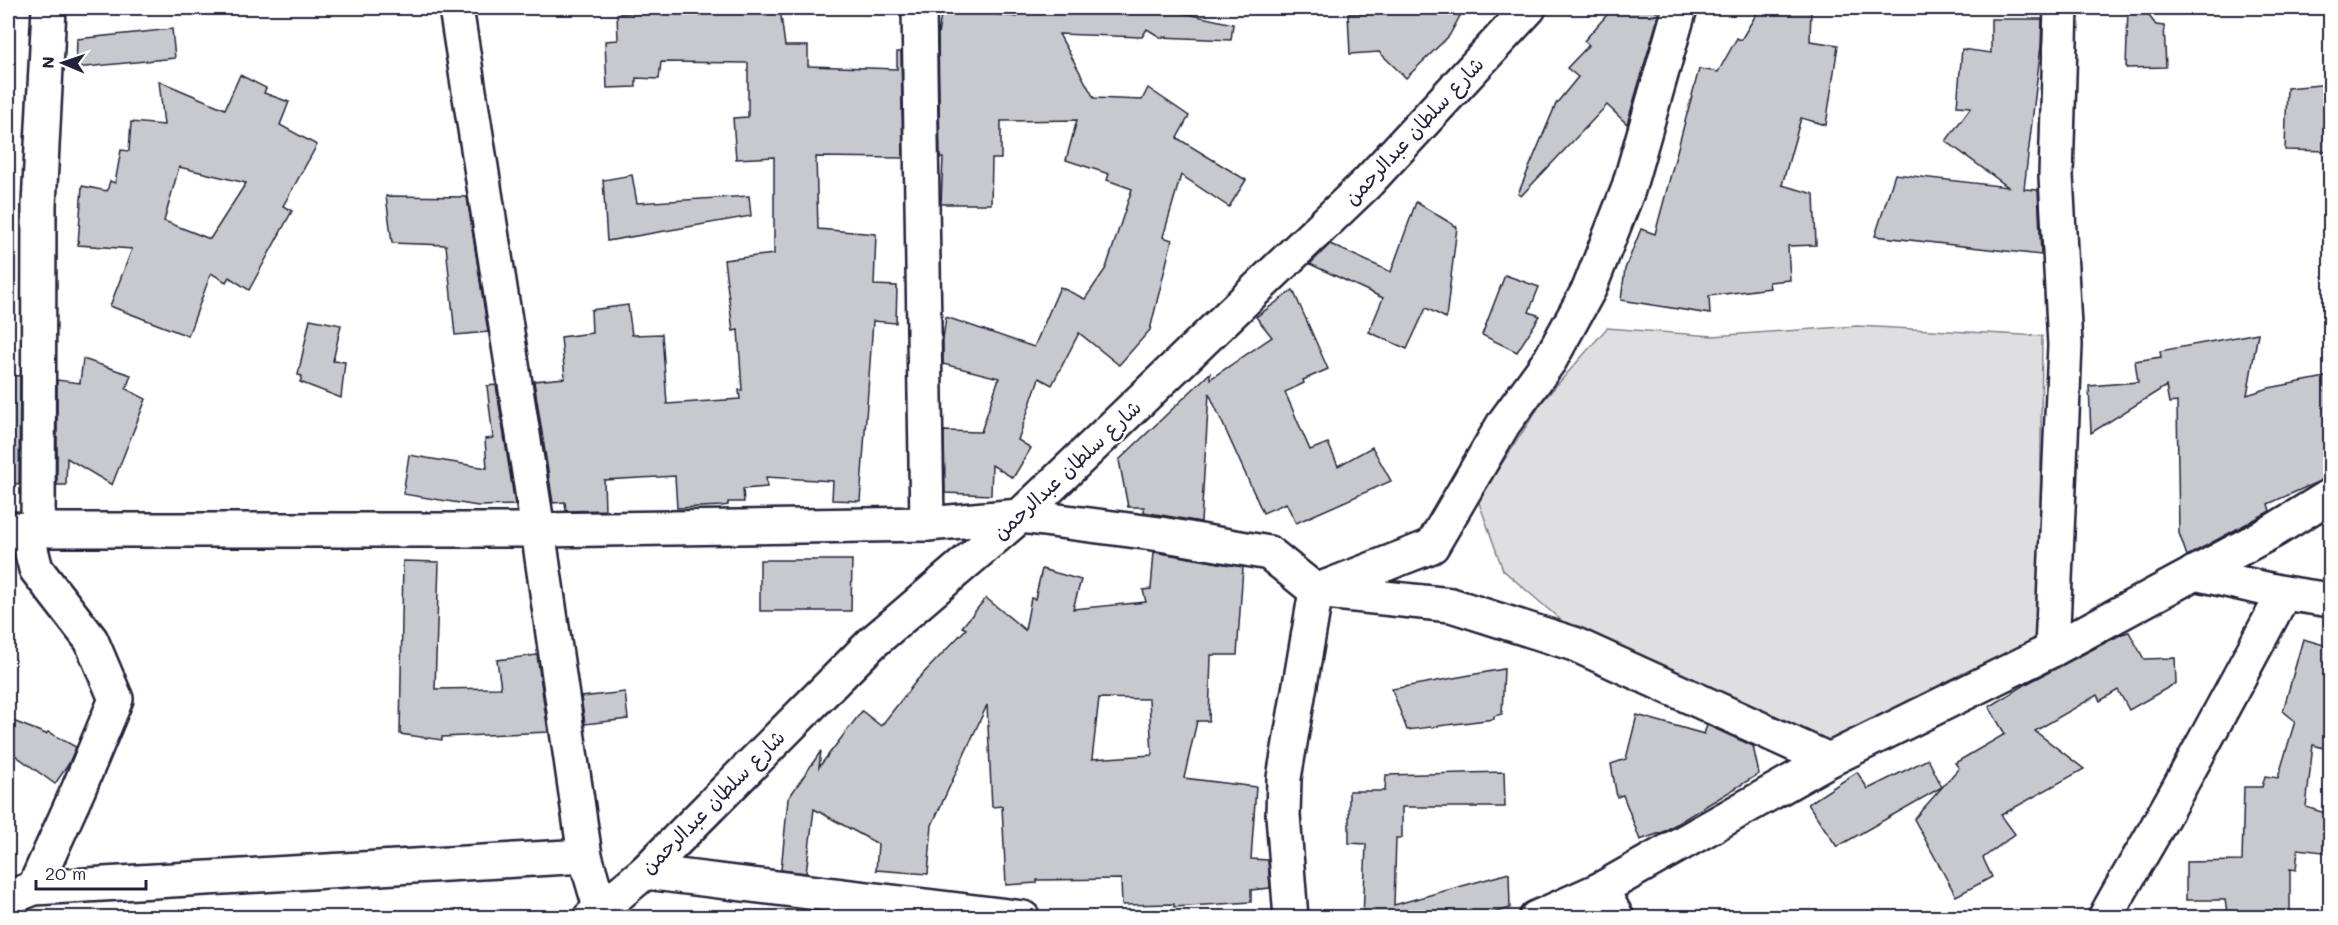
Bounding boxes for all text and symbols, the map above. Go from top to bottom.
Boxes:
north arrow [33,33,93,93]
street label: شارع سلطان عبدالرحمن [1338,51,1490,211]
text: N [37,56,58,69]
street label: شارع سلطان عبدالرحمن [987,394,1147,546]
street label: شارع سلطان عبدالرحمن [635,724,791,880]
scale bar [36,853,146,891]
text: 20 m [45,861,86,885]

